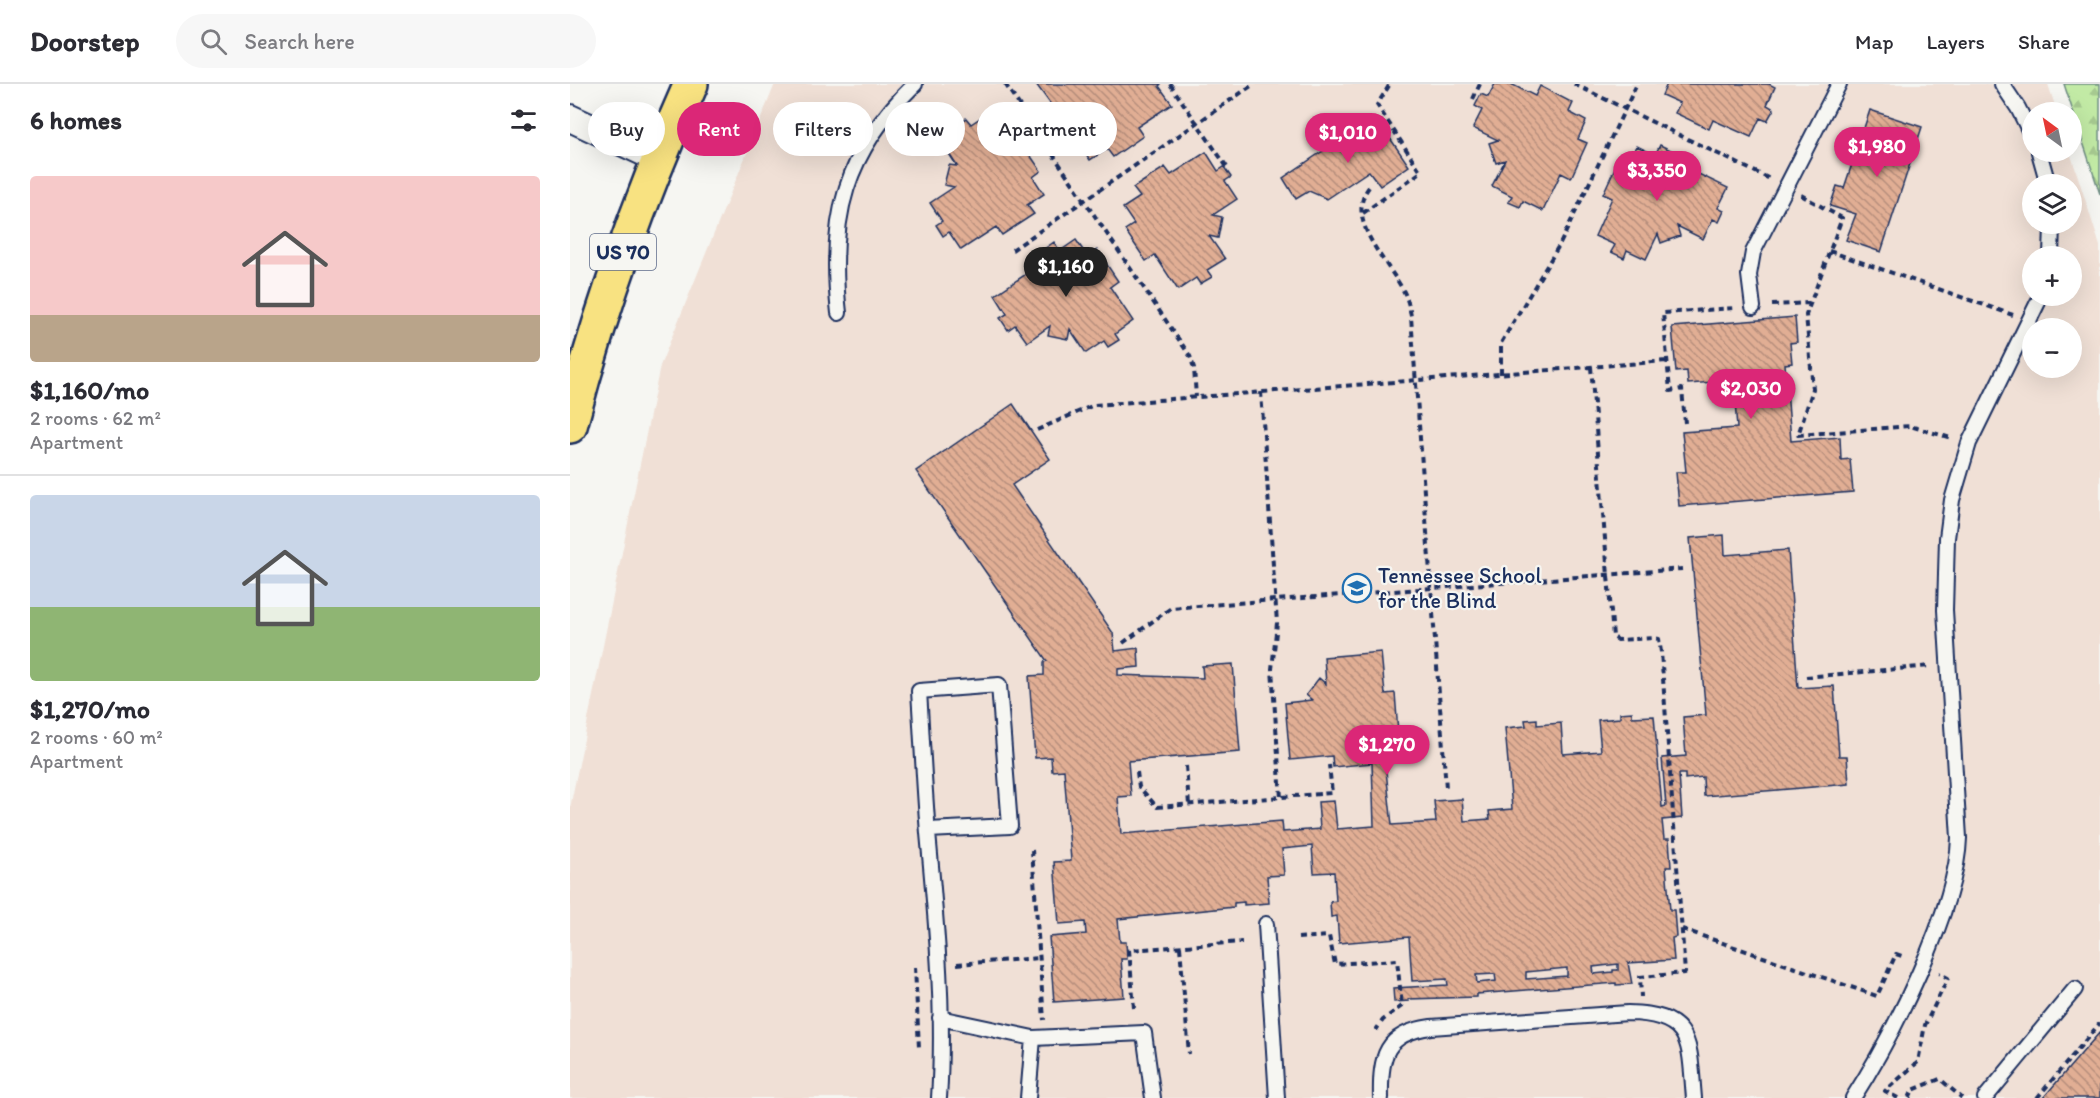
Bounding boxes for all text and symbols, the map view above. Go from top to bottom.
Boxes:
search box [176,14,596,68]
text: Doorstep [30,24,140,58]
icon: search [197,25,230,58]
text: Search here [245,28,355,55]
text: Map [1855,29,1894,54]
text: Layers [1927,29,1985,54]
text: Share [2018,29,2070,54]
chip: Buy [588,102,665,156]
chip: Rent [677,102,761,156]
chip: Filters [773,102,873,156]
chip: New [885,102,965,156]
chip: Apartment [977,102,1117,156]
north arrow [2022,102,2082,162]
map controls [2022,102,2082,378]
text: 6 homes [30,104,122,136]
icon: filters [507,104,540,137]
pin: $1,010 [1299,113,1397,164]
text: $1,010 [1319,120,1377,144]
pin: $1,980 [1828,127,1926,178]
text: $1,980 [1848,134,1906,158]
pin: $3,350 [1608,151,1706,202]
text: $3,350 [1627,158,1687,182]
button: layers [2022,174,2082,234]
icon: home [231,215,339,323]
road number: US 70 [590,234,656,270]
button: + [2022,246,2082,306]
pin: $1,160 [1017,247,1115,298]
text: $1,160 [1038,254,1094,278]
button: − [2022,318,2082,378]
pin: $2,030 [1702,369,1800,420]
text: $1,160/mo [30,374,149,406]
text: $2,030 [1721,376,1781,400]
text: 2 rooms · 62 m² [30,406,161,430]
text: Apartment [30,430,123,454]
icon: home [231,534,339,642]
place label: Tennessee School for the Blind [1378,562,1542,614]
school or university icon: Tennessee School for the Blind [1341,572,1373,604]
text: $1,270/mo [30,693,150,725]
text: 2 rooms · 60 m² [30,725,163,749]
pin: $1,270 [1338,725,1436,776]
text: $1,270 [1359,732,1415,756]
text: Apartment [30,749,123,773]

